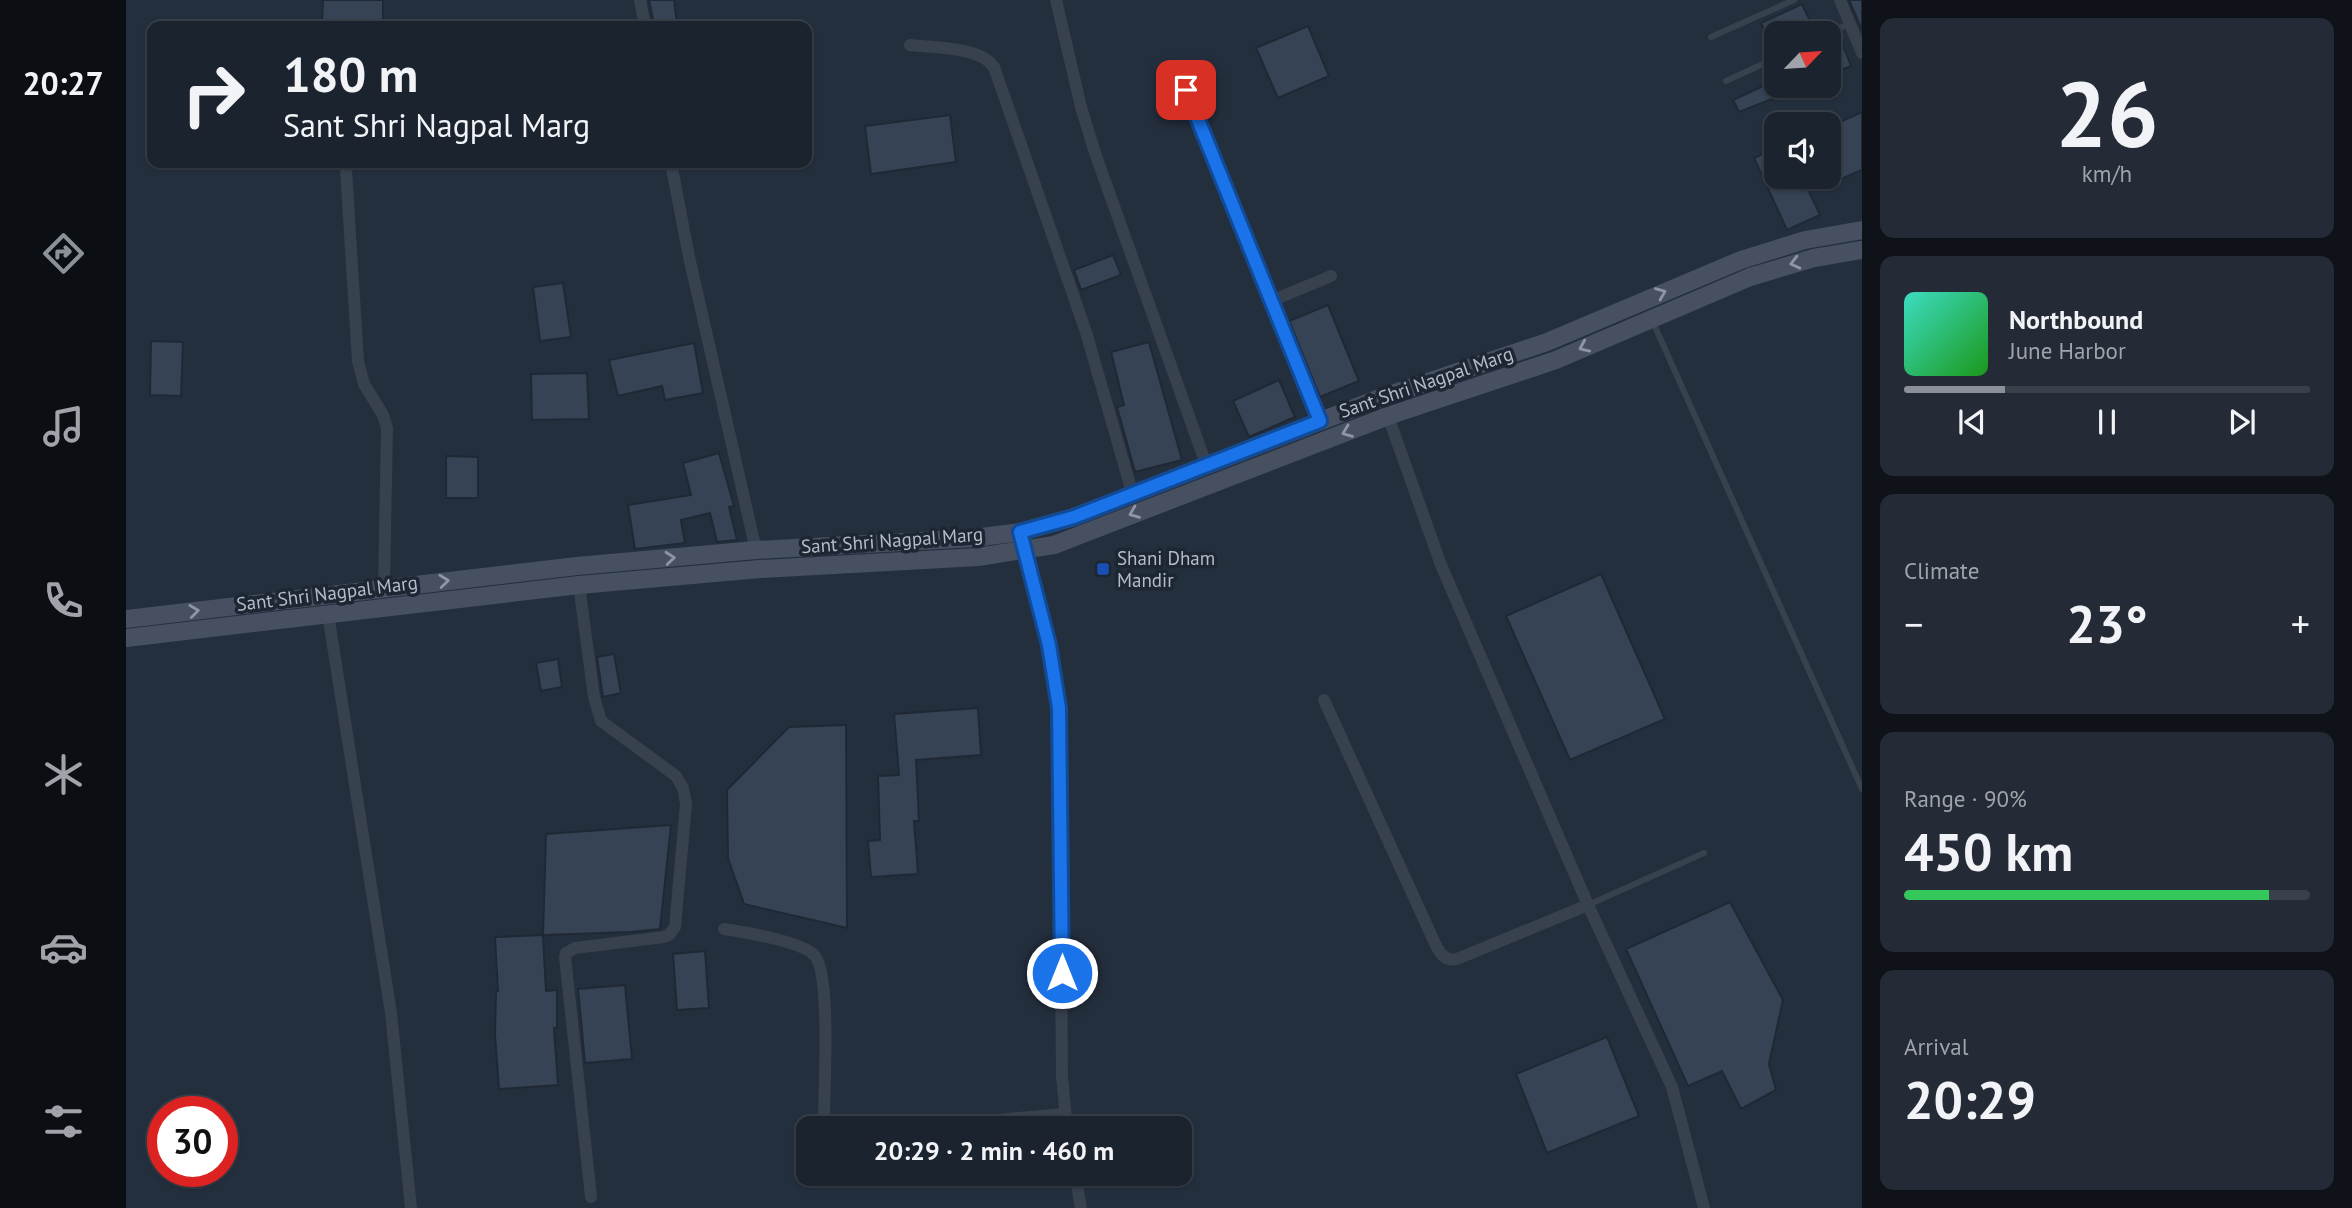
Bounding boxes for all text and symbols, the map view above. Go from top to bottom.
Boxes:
north arrow [1764,21,1841,98]
map controls [1764,21,1841,189]
text: 180 m [283,42,418,106]
icon: right [168,49,259,140]
text: 26 [2055,54,2159,172]
pin [1156,60,1216,120]
text: 20:27 [22,62,104,104]
icon: arrive [1167,71,1205,109]
text: Sant Shri Nagpal Marg [283,104,590,146]
button: sound [1764,112,1841,189]
text: km/h [2082,159,2132,188]
icon: directions [39,229,88,278]
one-way arrow [1789,255,1801,269]
one-way arrow [1655,287,1667,301]
text: Northbound [2009,303,2143,336]
text: June Harbor [2009,336,2126,365]
one-way arrow [1579,339,1591,353]
street label: Sant Shri Nagpal Marg [1336,341,1516,423]
icon: music [39,402,88,451]
icon: previous [1953,403,1991,441]
icon: pause [2088,403,2126,441]
icon: next [2223,403,2261,441]
one-way arrow [1341,423,1353,437]
one-way arrow [1129,505,1142,519]
street label: Sant Shri Nagpal Marg [800,522,984,558]
place label: Shani Dham Mandir [1117,546,1215,592]
one-way arrow [665,551,676,566]
text: Climate [1904,556,1979,585]
marker: Shani Dham Mandir [1095,561,1111,577]
street label: Sant Shri Nagpal Marg [235,570,419,616]
one-way arrow [438,573,450,588]
icon: phone [39,576,88,625]
text: 23° [2066,590,2148,657]
text: − [1904,599,1923,648]
text: + [2291,599,2310,648]
one-way arrow [188,603,200,618]
icon: climate [39,750,88,799]
text: Range · 90% [1904,784,2027,813]
text: 450 km [1904,818,2073,885]
icon: car [39,923,88,972]
position arrow [1025,936,1099,1010]
text: Arrival [1904,1032,1968,1061]
text: 20:29 [1904,1066,2036,1133]
speed limit sign: 30 [147,1096,238,1187]
icon: filters [39,1097,88,1146]
text: 20:29 · 2 min · 460 m [874,1134,1114,1167]

